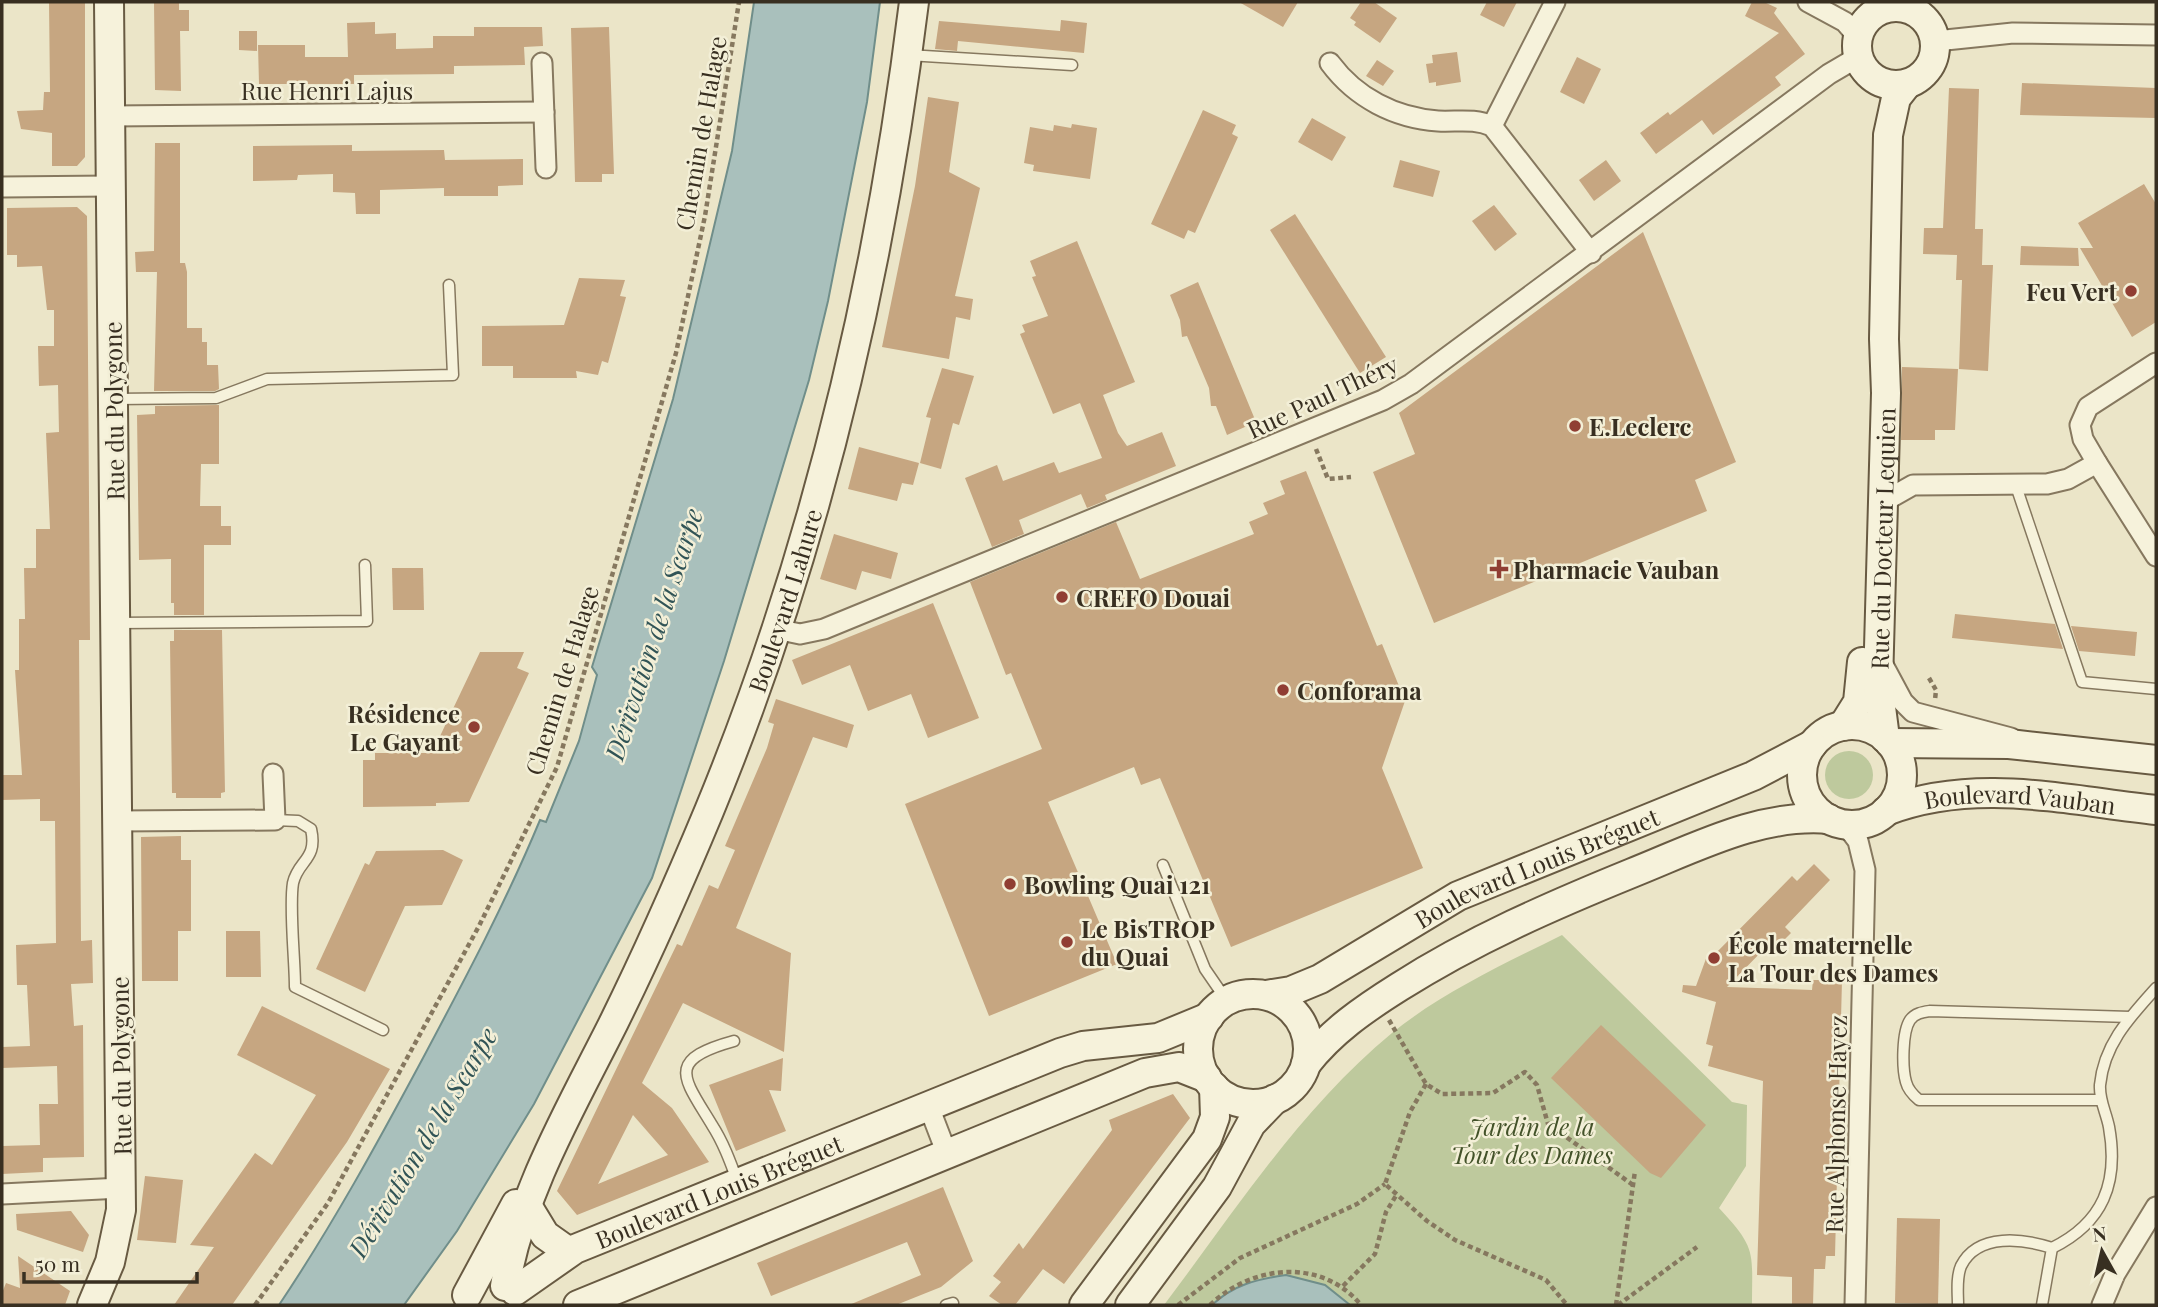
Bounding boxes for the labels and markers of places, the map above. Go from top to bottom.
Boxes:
place label: Feu Vert [2026,275,2118,307]
marker: Feu Vert [2123,283,2139,299]
place label: E.Leclerc [1589,410,1691,442]
marker: E.Leclerc [1567,418,1583,434]
place label: Pharmacie Vauban [1513,553,1720,585]
marker: Pharmacie Vauban [1491,561,1507,577]
place label: CREFO Douai [1076,581,1231,613]
marker: CREFO Douai [1054,589,1070,605]
place label: Conforama [1297,674,1422,706]
marker: Conforama [1275,682,1291,698]
place label: Résidence Le Gayant [348,697,461,757]
marker: Résidence Le Gayant [466,719,482,735]
place label: Bowling Quai 121 [1024,868,1210,900]
marker: Bowling Quai 121 [1002,876,1018,892]
place label: Le BisTROP du Quai [1081,912,1215,972]
place label: École maternelle La Tour des Dames [1728,928,1938,988]
marker: Le BisTROP du Quai [1059,934,1075,950]
marker: École maternelle La Tour des Dames [1706,950,1722,966]

